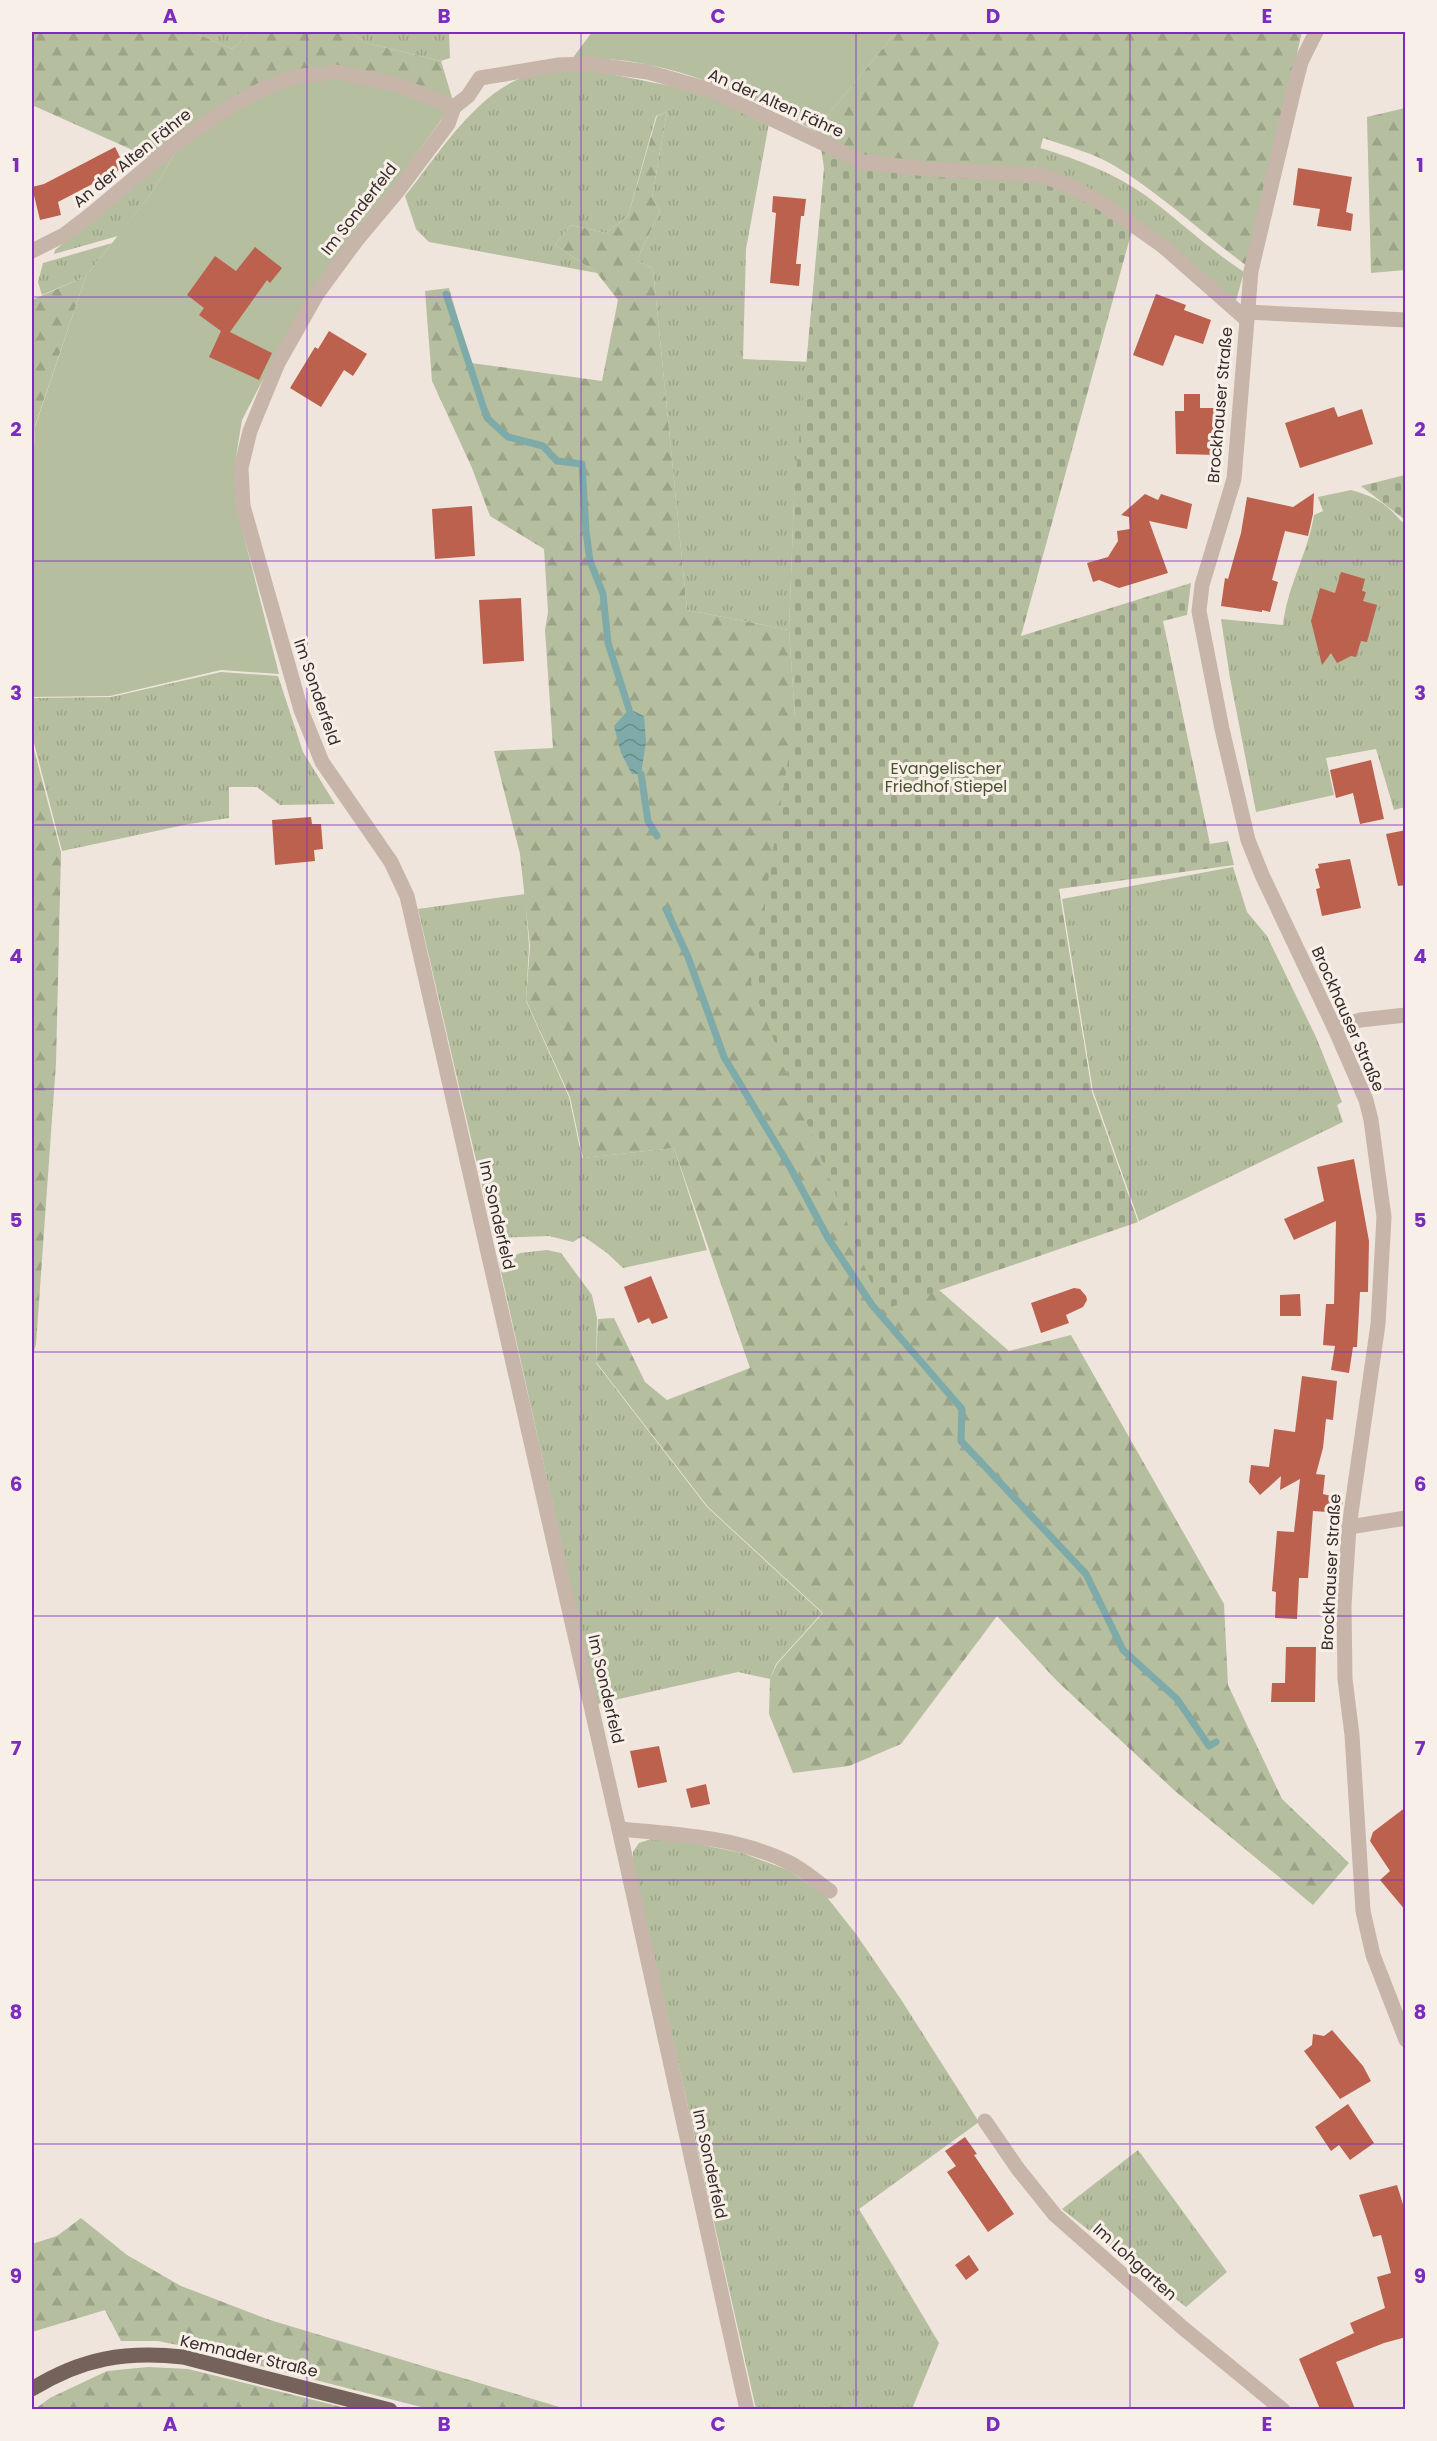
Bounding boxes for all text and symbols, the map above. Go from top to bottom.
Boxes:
text: A [163,2,178,30]
text: B [437,2,451,30]
text: C [710,2,726,30]
text: D [986,2,1000,30]
text: E [1262,2,1272,30]
street label: An der Alten Fähre [705,63,848,143]
street label: An der Alten Fähre [68,103,196,213]
text: 1 [12,151,20,179]
text: 1 [1416,151,1424,179]
street label: Im Sonderfeld [316,158,402,260]
street label: Brockhauser Straße [1202,326,1238,484]
text: 2 [10,415,22,443]
text: 2 [1414,415,1426,443]
street label: Im Sonderfeld [288,636,346,748]
text: 3 [10,679,22,707]
text: 3 [1414,679,1426,707]
park label: Evangelischer Friedhof Stiepel [885,757,1007,798]
text: 4 [9,942,23,970]
text: 4 [1413,942,1427,970]
street label: Brockhauser Straße [1306,943,1390,1095]
street label: Im Sonderfeld [473,1158,521,1272]
text: 5 [10,1206,23,1234]
text: 5 [1414,1206,1427,1234]
text: 6 [10,1470,22,1498]
text: 6 [1414,1470,1426,1498]
street label: Brockhauser Straße [1315,1493,1347,1651]
street label: Im Sonderfeld [582,1632,630,1746]
text: 7 [11,1734,22,1762]
text: 7 [1415,1734,1426,1762]
text: 8 [10,1998,22,2026]
text: 8 [1414,1998,1426,2026]
street label: Im Sonderfeld [687,2107,733,2221]
street label: Im Lohgarten [1088,2218,1182,2306]
text: 9 [10,2262,22,2290]
text: 9 [1414,2262,1426,2290]
street label: Kemnader Straße [178,2329,320,2383]
text: A [163,2410,178,2438]
text: B [437,2410,451,2438]
text: C [710,2410,726,2438]
text: D [986,2410,1000,2438]
text: E [1262,2410,1272,2438]

